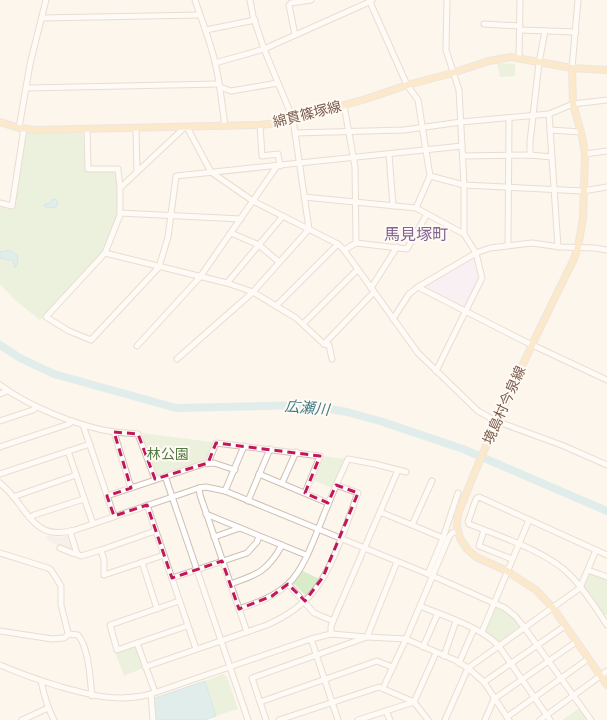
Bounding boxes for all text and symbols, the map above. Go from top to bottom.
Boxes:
street label: 綿貫篠塚線 [271,97,343,131]
district label: 馬見塚町 [384,225,448,244]
street label: 境島村今泉線 [479,363,529,447]
water label: 広瀬川 [284,397,332,419]
park label: 林公園 [147,445,189,463]

